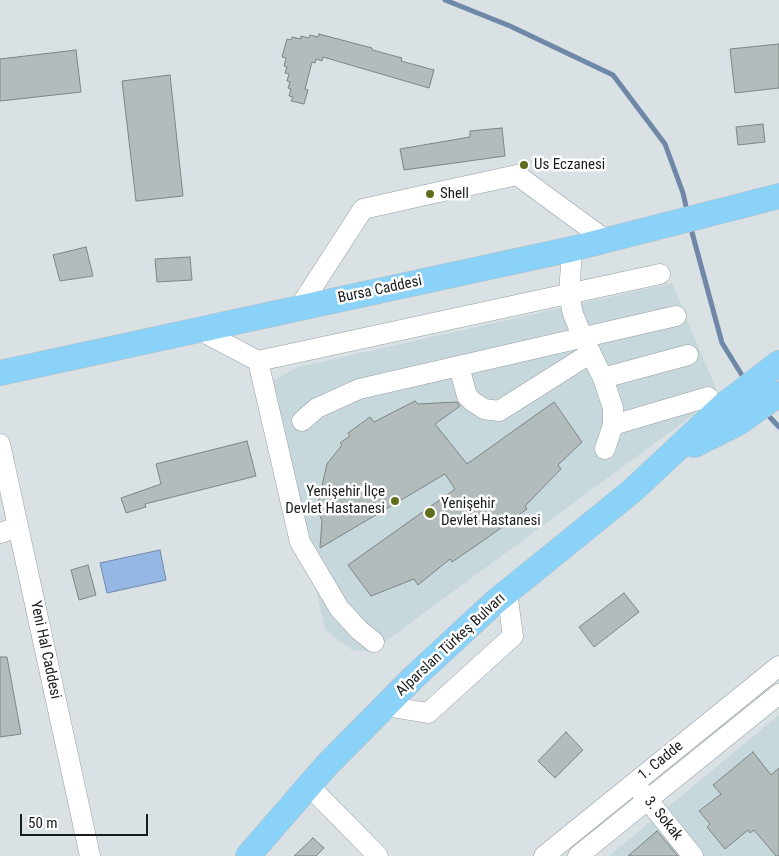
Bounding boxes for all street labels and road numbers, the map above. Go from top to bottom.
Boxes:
street label: Bursa Caddesi [336,272,424,308]
street label: Alparslan Türkeş Bulvarı [393,590,509,700]
street label: Yeni Hal Caddesi [26,599,64,701]
street label: 1. Cadde [635,738,687,784]
street label: 3. Sokak [640,794,686,844]

